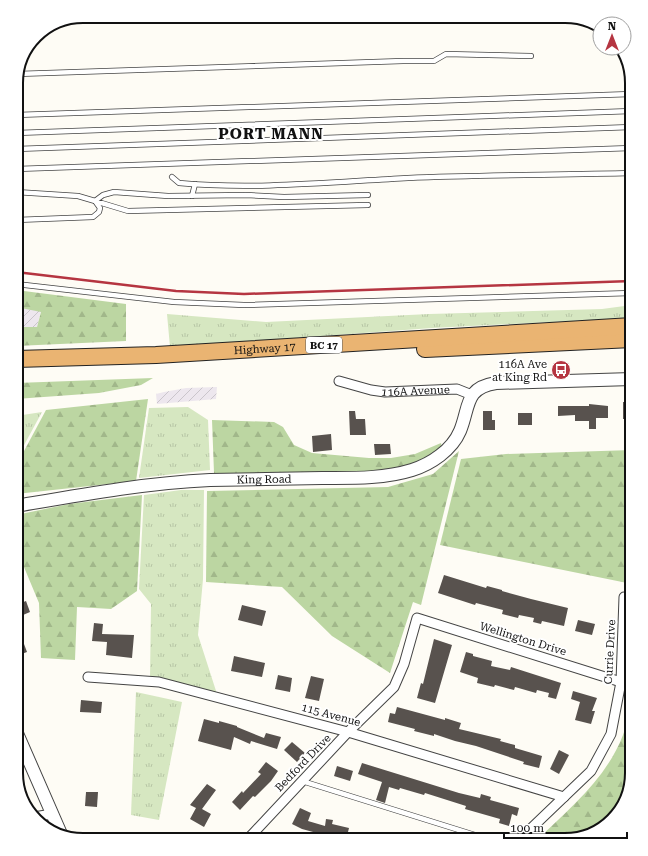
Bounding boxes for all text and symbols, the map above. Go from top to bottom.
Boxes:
north arrow [592,16,632,56]
text: N [608,20,617,33]
district label: PORT MANN [218,125,324,143]
road number: BC 17 [306,337,342,353]
street label: Highway 17 [233,340,296,357]
place label: 116A Ave at King Rd [492,358,547,384]
bus stop icon: 116A Ave at King Rd [550,359,572,381]
street label: 116A Avenue [380,383,450,399]
street label: King Road [237,472,292,486]
street label: Currie Drive [602,619,618,685]
street label: Wellington Drive [478,620,568,658]
street label: 115 Avenue [300,701,362,729]
street label: Bedford Drive [272,732,334,794]
scale bar [504,814,627,840]
text: 100 m [510,821,544,835]

